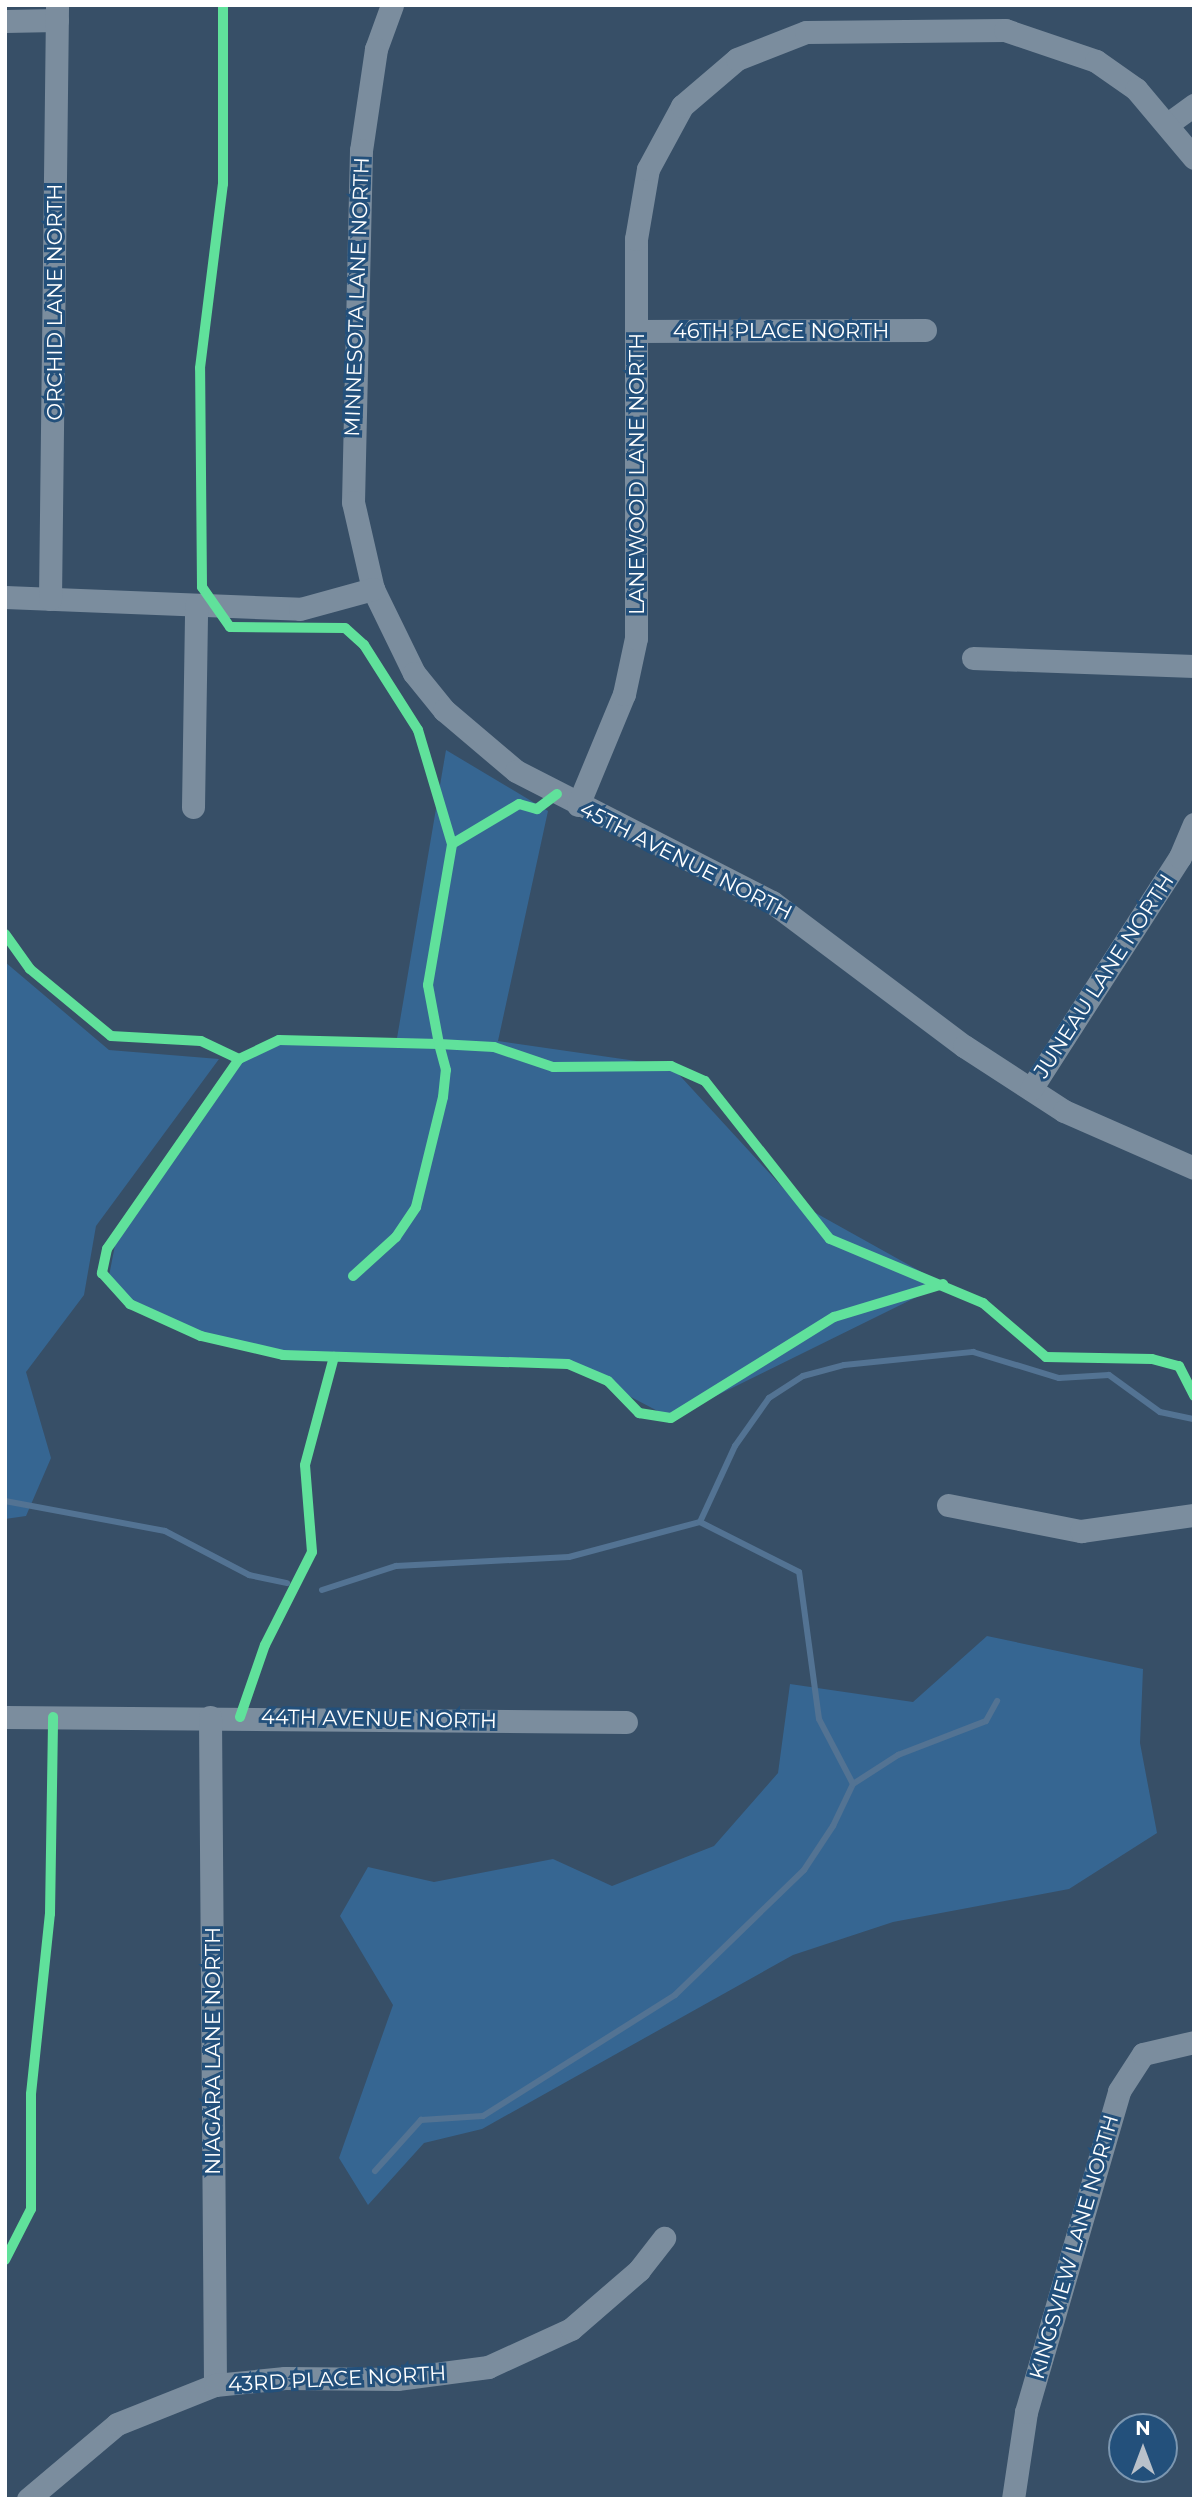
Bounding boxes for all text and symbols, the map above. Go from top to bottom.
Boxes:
street label: MINNESOTA LANE NORTH [340,157,374,437]
street label: ORCHID LANE NORTH [42,184,68,420]
street label: 46TH PLACE NORTH [673,318,889,344]
street label: LANEWOOD LANE NORTH [624,333,650,615]
street label: 45TH AVENUE NORTH [576,796,796,926]
street label: JUNEAU LANE NORTH [1029,869,1179,1083]
street label: 44TH AVENUE NORTH [261,1704,497,1734]
street label: NIAGARA LANE NORTH [200,1927,226,2175]
street label: KINGSVIEW LANE NORTH [1024,2112,1124,2382]
street label: 43RD PLACE NORTH [227,2361,447,2397]
north arrow [1108,2413,1178,2483]
text: N [1135,2417,1151,2440]

